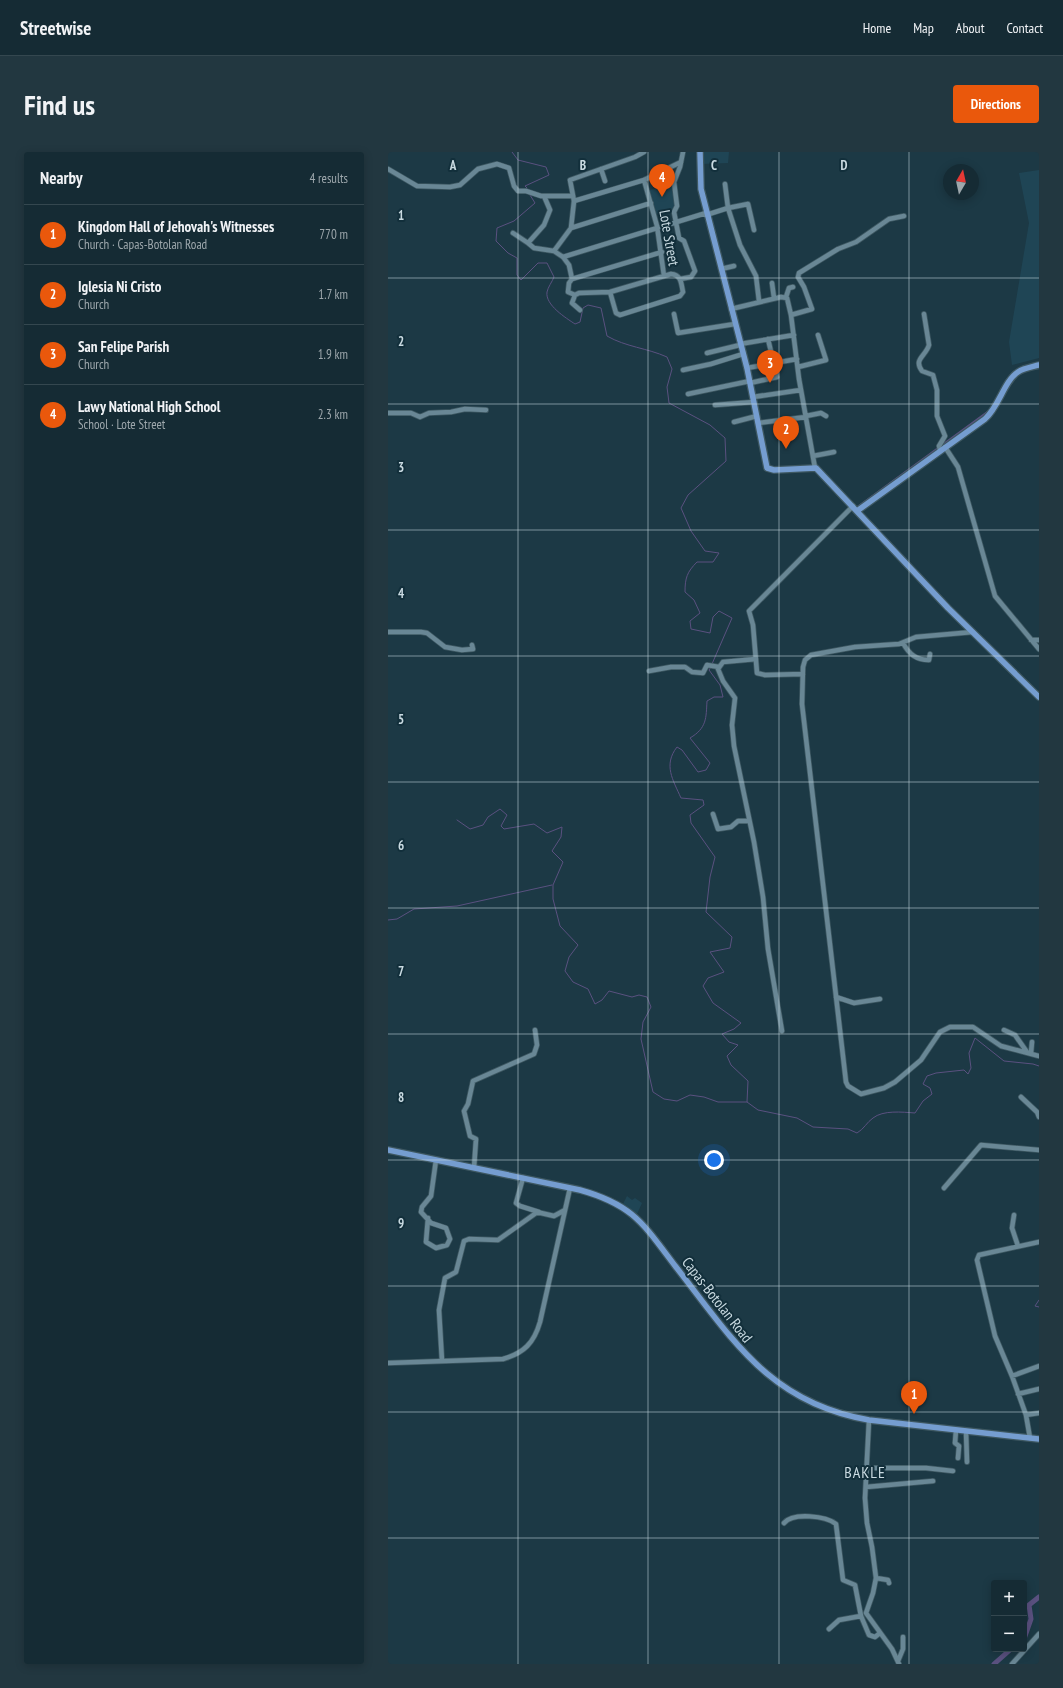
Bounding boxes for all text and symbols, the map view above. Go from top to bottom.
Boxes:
text: Streetwise [20,16,91,40]
text: Home [863,19,891,37]
text: Map [913,19,934,37]
text: About [956,19,985,37]
text: Contact [1007,19,1043,37]
button: Directions [953,85,1039,123]
text: Find us [24,86,95,123]
text: A [449,157,457,174]
text: B [580,157,586,174]
text: C [711,157,717,174]
text: D [841,157,848,174]
pin: 4 [649,164,675,197]
north arrow [943,164,979,200]
text: Nearby [40,167,83,189]
text: 4 results [309,170,348,187]
text: 1 [398,207,404,224]
street label: Lote Street [655,208,684,267]
text: Kingdom Hall of Jehovah's Witnesses [78,217,274,236]
text: 1 [50,226,56,243]
text: 770 m [319,226,348,243]
text: Church · Capas-Botolan Road [78,236,207,253]
text: Iglesia Ni Cristo [78,277,161,296]
text: 2 [50,286,56,303]
text: 1.7 km [318,286,348,303]
text: Church [78,296,109,313]
text: 2 [398,333,404,350]
text: San Felipe Parish [78,337,169,356]
text: 3 [50,346,56,363]
text: 1.9 km [318,346,348,363]
pin: 3 [757,350,783,383]
text: Church [78,356,109,373]
text: Lawy National High School [78,397,220,416]
text: 4 [50,406,56,423]
text: 2.3 km [318,406,348,423]
text: School · Lote Street [78,416,165,433]
pin: 2 [773,416,799,449]
text: 3 [398,459,404,476]
text: 4 [398,585,405,602]
text: 5 [398,711,404,728]
text: 6 [398,837,404,854]
text: 7 [398,963,404,980]
text: 8 [398,1089,404,1106]
your location [704,1150,724,1170]
text: 9 [398,1215,404,1232]
street label: Capas-Botolan Road [678,1253,757,1346]
pin: 1 [901,1381,927,1414]
district label: BAKLE [844,1462,886,1482]
map controls [991,1580,1027,1652]
button: + [991,1580,1027,1616]
button: − [991,1616,1027,1652]

